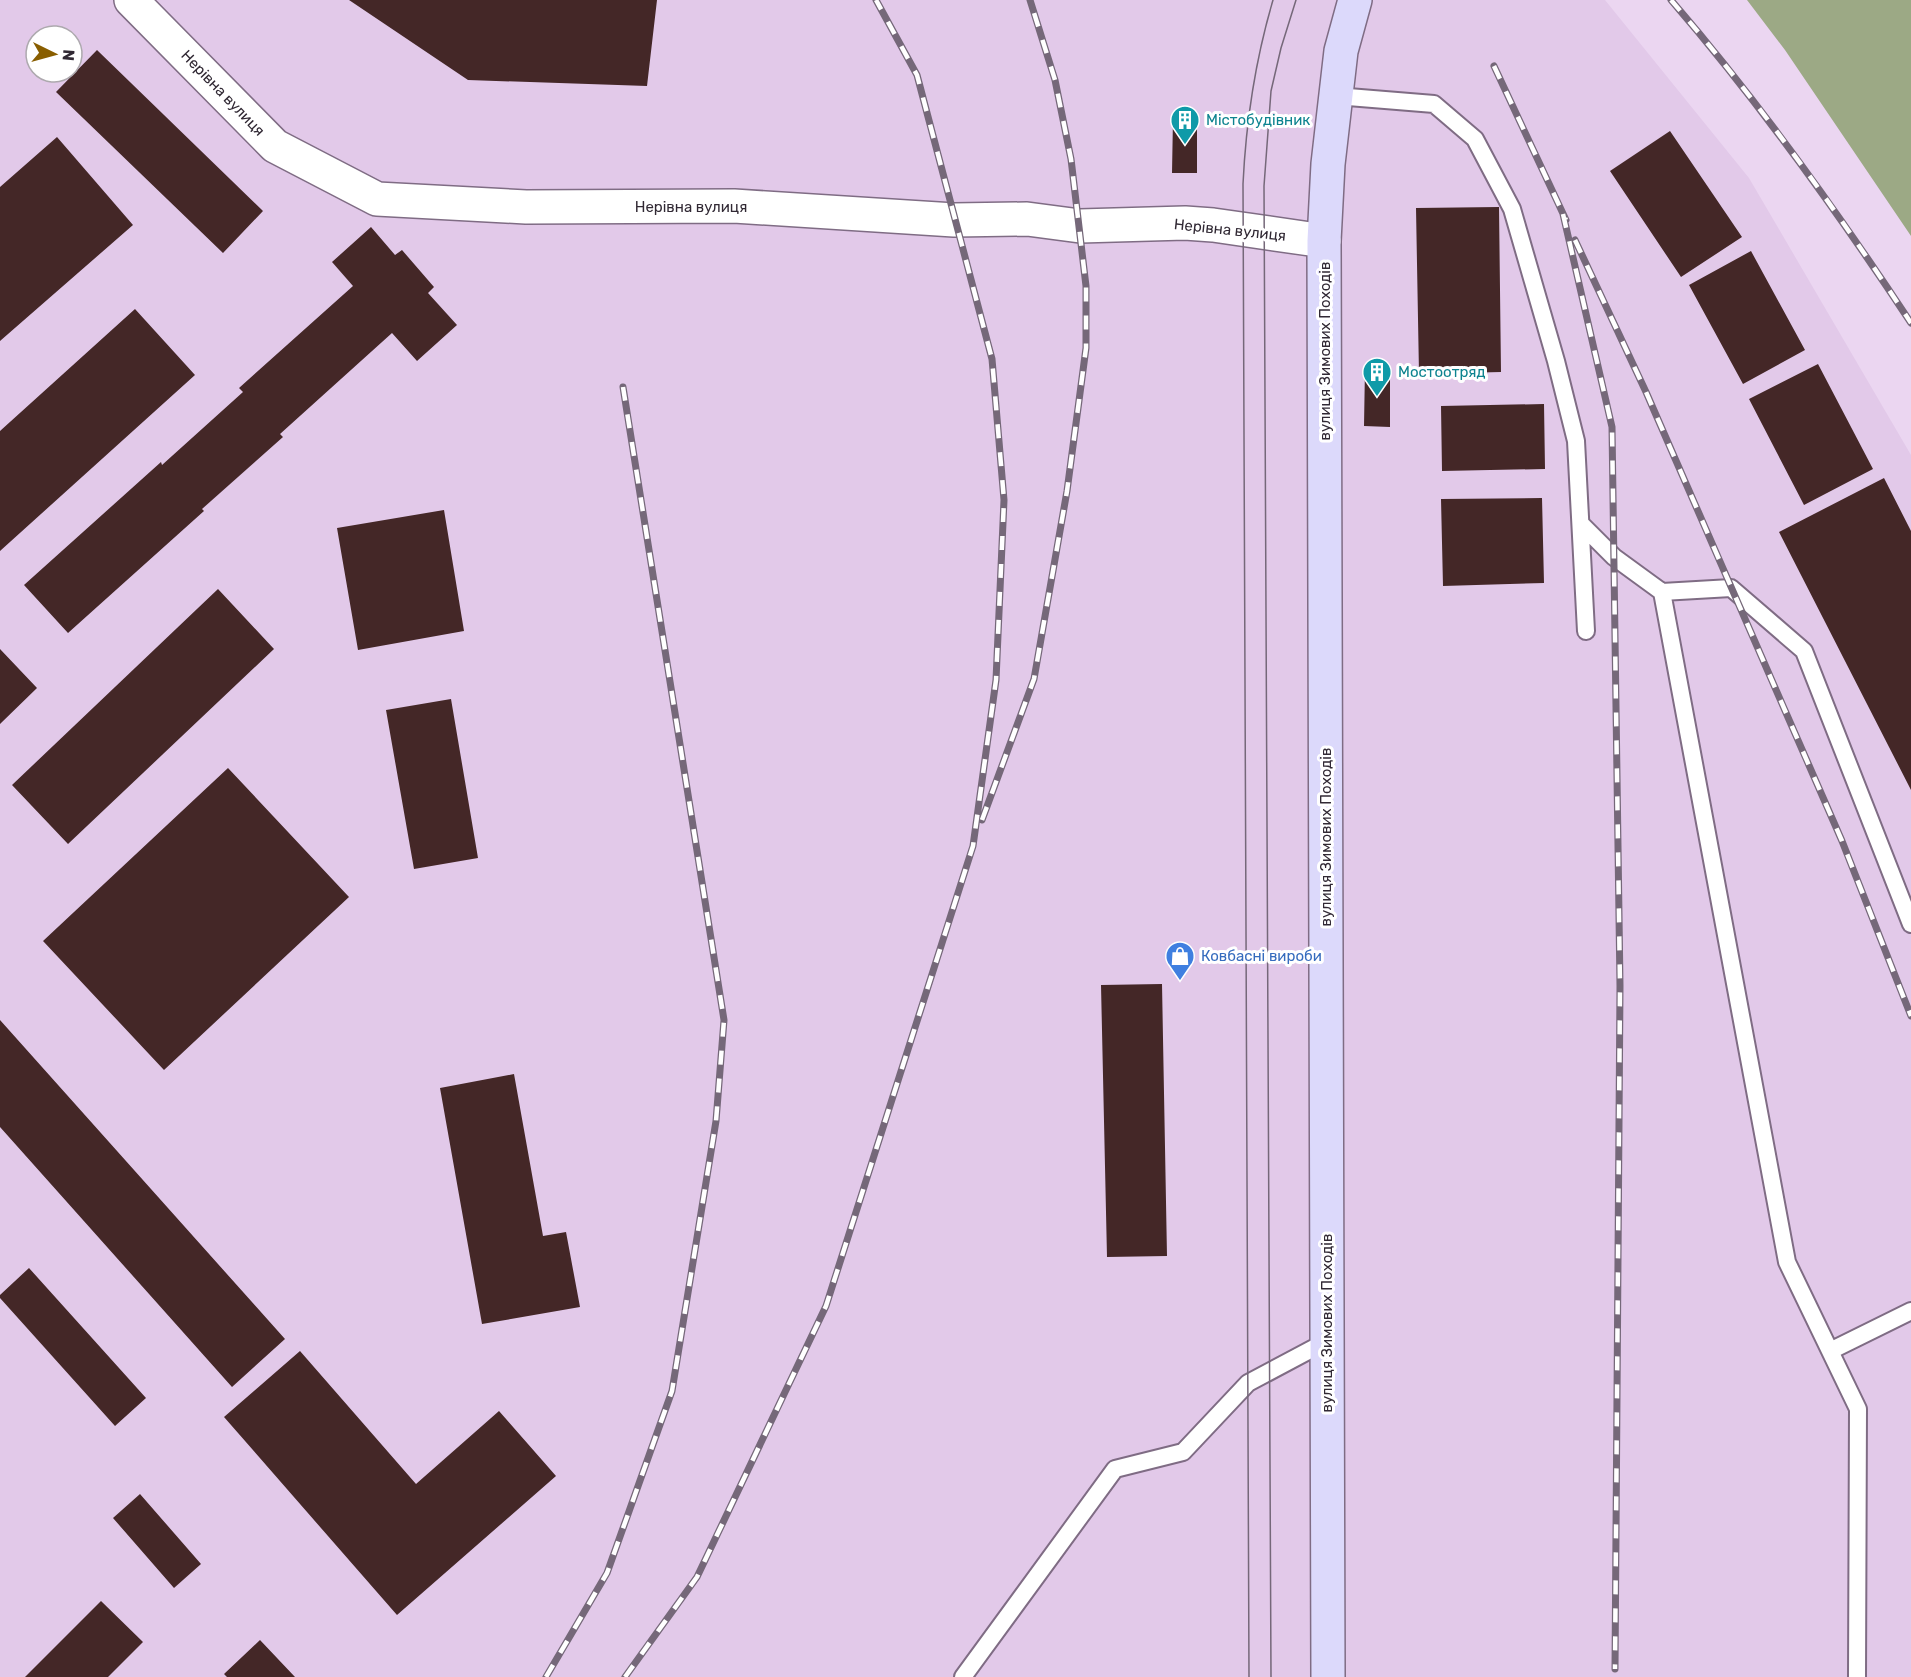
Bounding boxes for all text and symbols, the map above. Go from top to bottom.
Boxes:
north arrow [24,24,84,84]
street label: Нерівна вулиця [177,46,269,140]
text: N [58,49,78,62]
building icon: Містобудівник [1169,104,1201,146]
place label: Містобудівник [1206,111,1310,129]
street label: Нерівна вулиця [635,198,747,216]
street label: Нерівна вулиця [1173,215,1287,245]
street label: вулиця Зимових Походів [1316,262,1334,440]
building icon: Мостоотряд [1361,356,1393,398]
place label: Мостоотряд [1398,363,1486,381]
street label: вулиця Зимових Походів [1317,748,1335,926]
shop icon: Ковбасні вироби [1164,940,1196,982]
place label: Ковбасні вироби [1201,947,1322,965]
street label: вулиця Зимових Походів [1318,1234,1336,1412]

